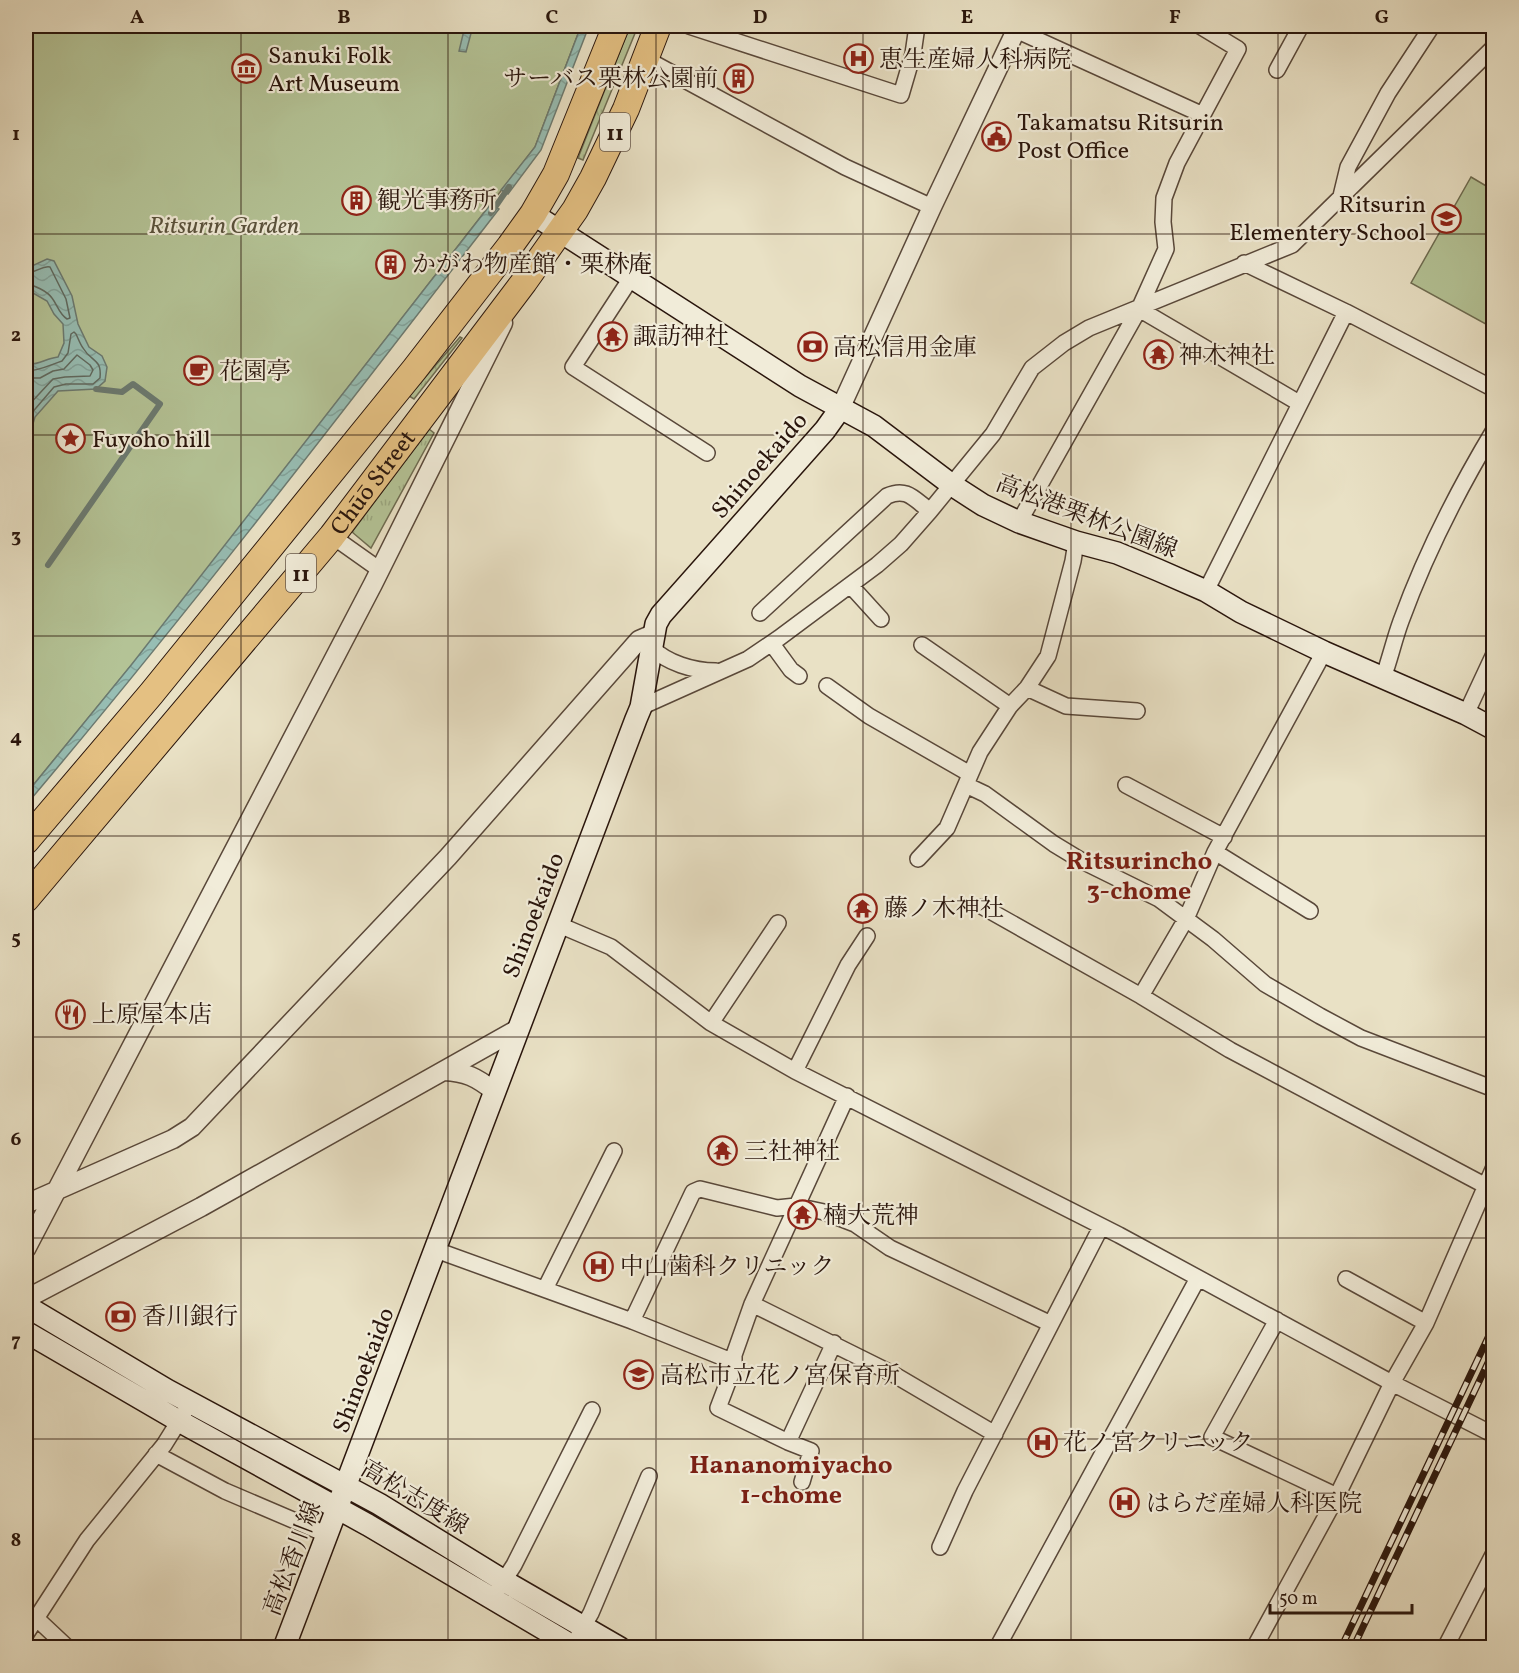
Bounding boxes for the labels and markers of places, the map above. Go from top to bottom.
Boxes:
place label: Sanuki Folk Art Museum [268,40,400,102]
hospital icon: 恵生産婦人科病院 [842,43,874,75]
place label: 恵生産婦人科病院 [879,44,1071,78]
museum icon: Sanuki Folk Art Museum [231,53,263,85]
building icon: サーバス栗林公園前 [723,62,755,94]
place label: サーバス栗林公園前 [503,63,718,97]
place label: Takamatsu Ritsurin Post Office [1017,107,1224,169]
public building icon: Takamatsu Ritsurin Post Office [980,120,1012,152]
building icon: 観光事務所 [340,184,372,216]
place label: 観光事務所 [377,185,497,219]
place label: Ritsurin Elementery School [1229,189,1426,251]
school or university icon: Ritsurin Elementery School [1431,202,1463,234]
building icon: かがわ物産館・栗林庵 [375,248,407,280]
place label: かがわ物産館・栗林庵 [412,249,652,283]
temple icon: 諏訪神社 [596,320,628,352]
place label: 諏訪神社 [633,321,729,355]
bank icon: 高松信用金庫 [796,331,828,363]
place label: 高松信用金庫 [833,332,977,366]
temple icon: 神木神社 [1142,339,1174,371]
place label: 神木神社 [1179,340,1275,374]
cafe icon: 花園亭 [182,355,214,387]
place label: 花園亭 [219,356,291,390]
place icon: Fuyoho hill [55,423,87,455]
place label: Fuyoho hill [92,424,211,458]
temple icon: 藤ノ木神社 [847,892,879,924]
place label: 藤ノ木神社 [884,893,1004,927]
restaurant icon: 上原屋本店 [55,998,87,1030]
place label: 上原屋本店 [92,999,212,1033]
temple icon: 三社神社 [707,1135,739,1167]
place label: 三社神社 [744,1136,840,1170]
temple icon: 楠大荒神 [786,1199,818,1231]
place label: 楠大荒神 [823,1200,919,1234]
hospital icon: 中山歯科クリニック [583,1250,615,1282]
place label: 中山歯科クリニック [620,1251,835,1285]
bank icon: 香川銀行 [105,1300,137,1332]
place label: 香川銀行 [142,1301,238,1335]
school or university icon: 高松市立花ノ宮保育所 [623,1359,655,1391]
place label: 高松市立花ノ宮保育所 [660,1360,900,1394]
hospital icon: 花ノ宮クリニック [1026,1426,1058,1458]
place label: 花ノ宮クリニック [1063,1427,1254,1461]
hospital icon: はらだ産婦人科医院 [1109,1487,1141,1519]
place label: はらだ産婦人科医院 [1146,1488,1362,1522]

